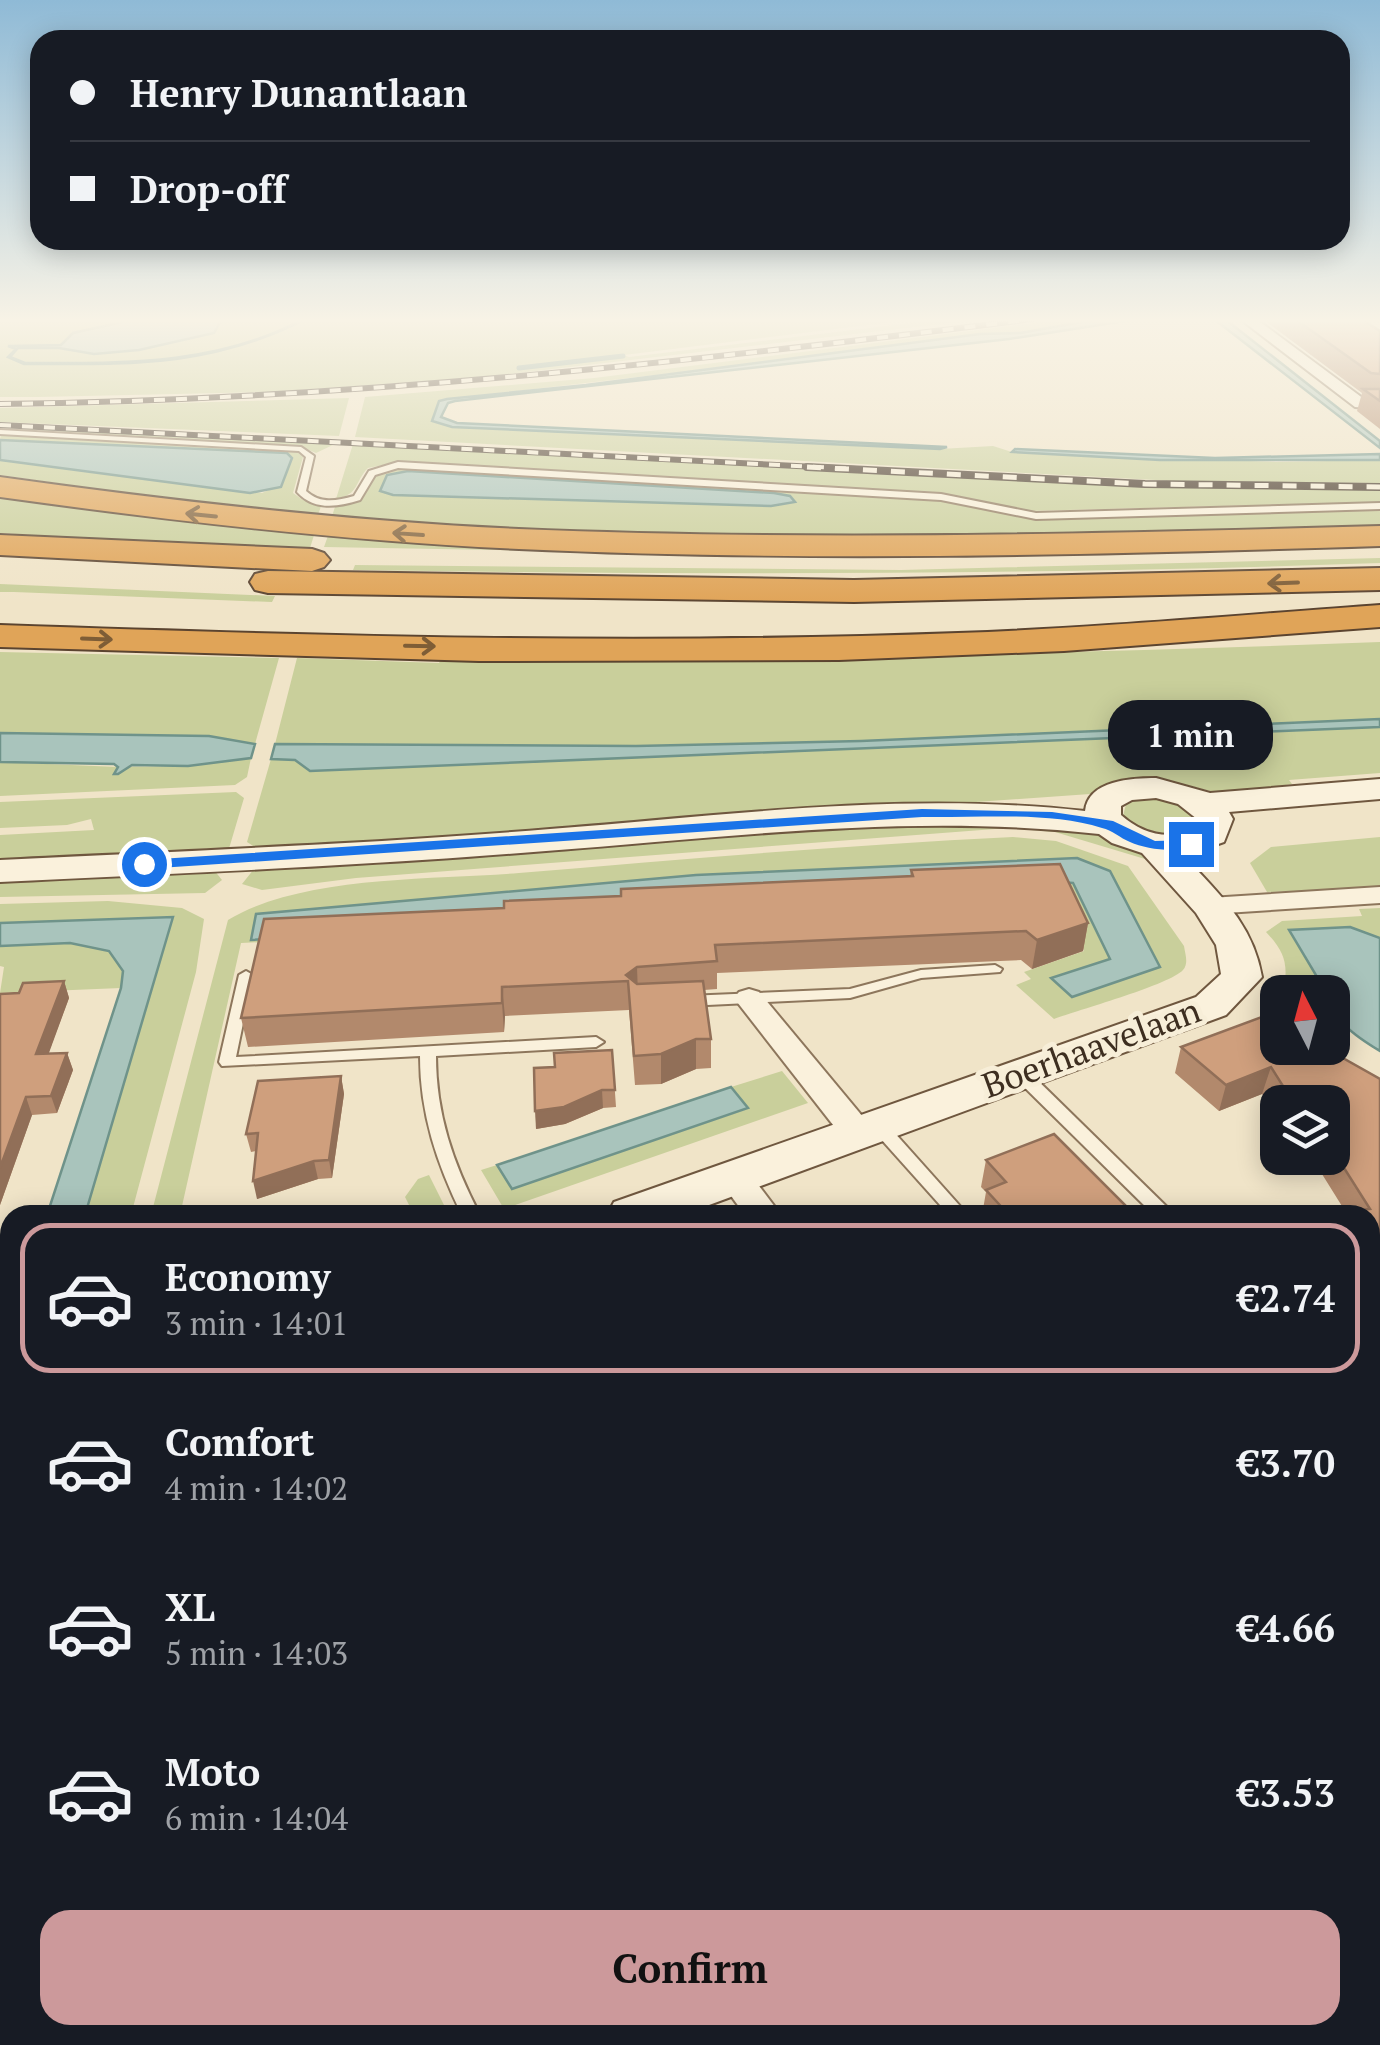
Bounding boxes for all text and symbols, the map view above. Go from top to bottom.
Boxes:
text: Henry Dunantlaan [130,68,467,118]
text: Drop-off [130,164,287,214]
one-way arrow [186,505,218,524]
one-way arrow [392,524,424,543]
one-way arrow [1267,573,1299,592]
one-way arrow [81,630,113,649]
one-way arrow [402,636,435,656]
callout: 1 min [1108,699,1274,769]
text: 1 min [1147,714,1234,756]
route end [1169,822,1214,867]
route start [122,842,167,887]
north arrow [1260,975,1350,1065]
map controls [1260,975,1350,1175]
street label: Boerhaavelaan [975,986,1207,1108]
button: layers [1260,1085,1350,1175]
text: Economy [165,1252,331,1302]
icon: car [45,1253,135,1343]
text: €2.74 [1238,1273,1335,1323]
text: 3 min · 14:01 [165,1302,348,1344]
text: Comfort [165,1417,314,1467]
icon: car [45,1418,135,1508]
text: €3.70 [1238,1438,1335,1488]
text: 4 min · 14:02 [165,1467,348,1509]
text: XL [165,1582,215,1632]
icon: car [45,1583,135,1673]
text: €4.66 [1238,1603,1335,1653]
text: 5 min · 14:03 [165,1632,348,1674]
text: Moto [165,1747,260,1797]
icon: car [45,1748,135,1838]
text: €3.53 [1238,1768,1335,1818]
text: 6 min · 14:04 [165,1797,348,1839]
button: Confirm [40,1910,1340,2025]

